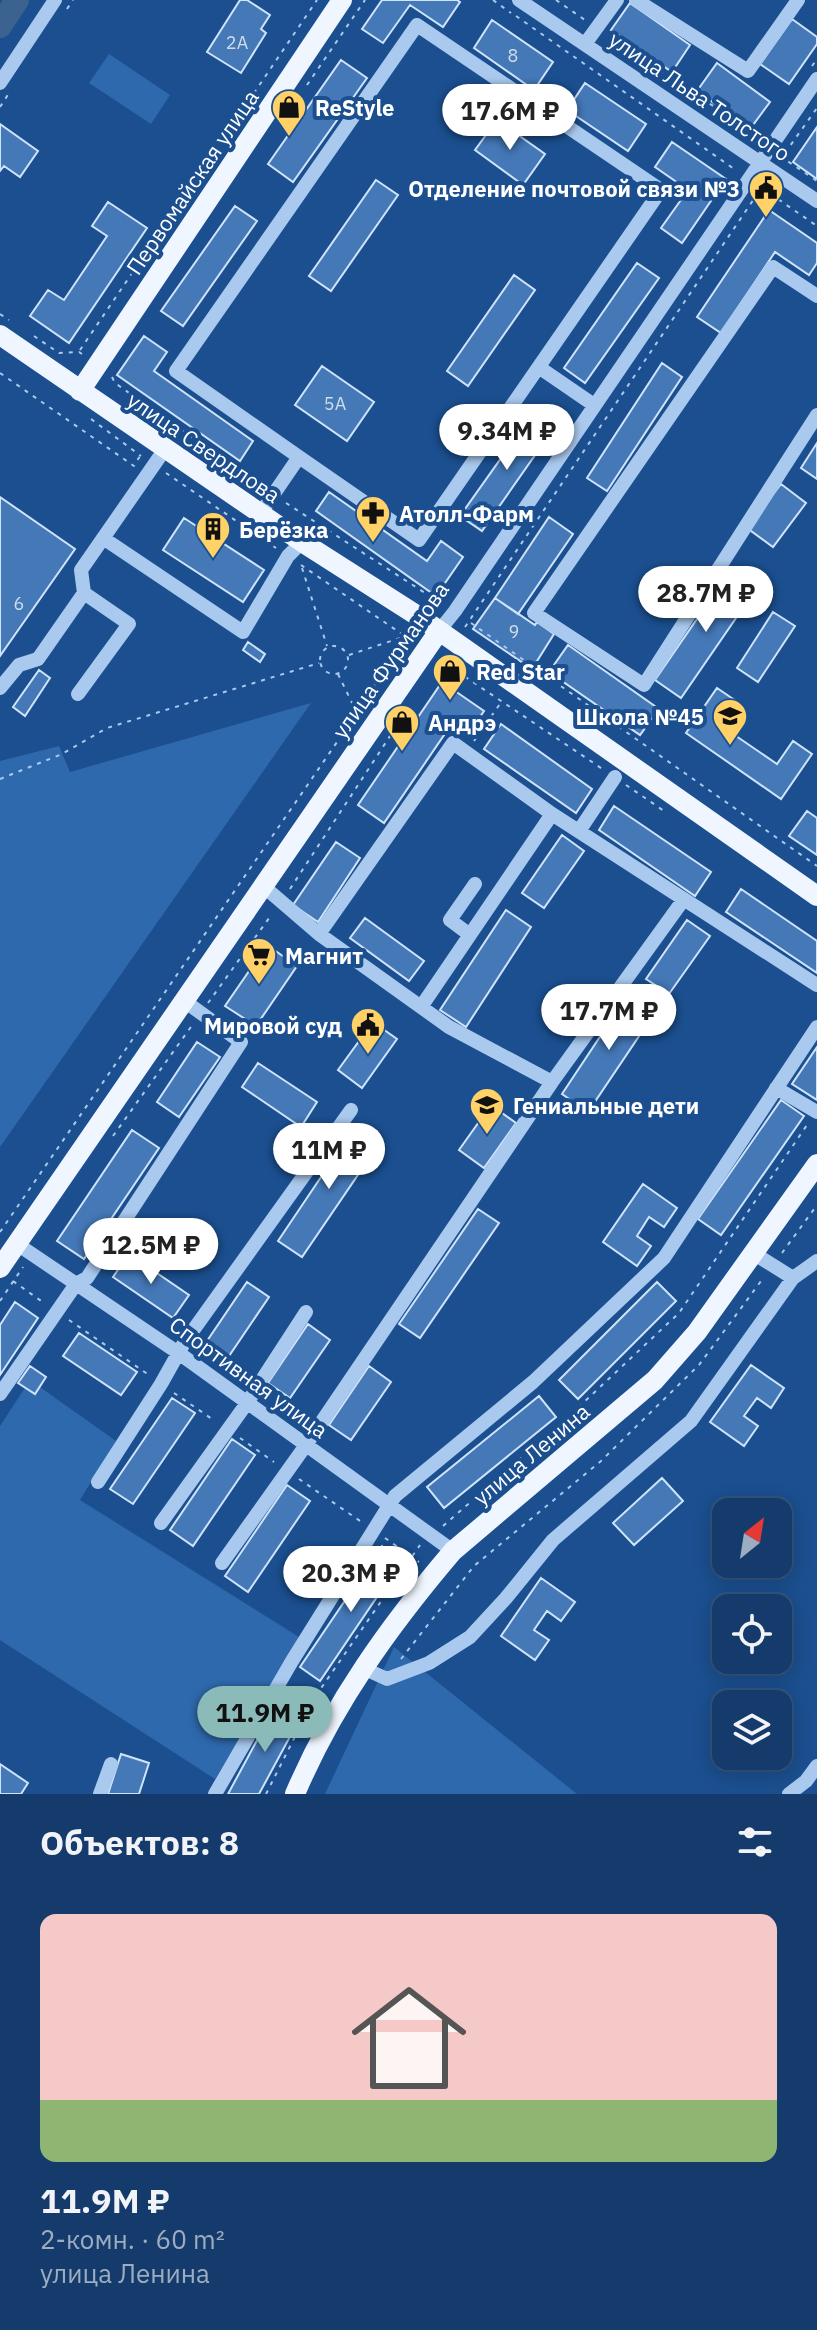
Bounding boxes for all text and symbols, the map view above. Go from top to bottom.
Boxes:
street label: улица Льва Толстого [604,25,796,167]
house number: 2А [226,31,249,54]
house number: 8 [508,44,518,67]
street label: Первомайская улица [119,84,265,280]
pin: 17.6M ₽ [436,84,584,152]
shop icon: ReStyle [270,88,308,138]
place label: ReStyle [315,93,394,122]
text: 17.6M ₽ [460,93,560,127]
public building icon: Отделение почтовой связи №3 [747,169,785,219]
place label: Отделение почтовой связи №3 [408,174,740,203]
street label: улица Свердлова [122,385,286,509]
house number: 5А [324,392,347,415]
pin: 9.34M ₽ [433,404,581,472]
text: 9.34M ₽ [457,413,557,447]
pharmacy icon: Атолл-Фарм [354,494,392,544]
place label: Атолл-Фарм [399,499,534,528]
building icon: Берёзка [194,510,232,560]
place label: Берёзка [239,515,329,544]
pin: 28.7M ₽ [632,566,780,634]
text: 28.7M ₽ [656,575,756,609]
street label: улица Фурманова [325,576,455,744]
house number: 6 [14,592,24,615]
house number: 9 [509,620,519,643]
shop icon: Red Star [431,652,469,702]
place label: Red Star [476,657,565,686]
school or university icon: Школа №45 [711,697,749,747]
place label: Школа №45 [575,702,704,731]
shop icon: Андрэ [383,703,421,753]
place label: Андрэ [428,708,496,737]
supermarket icon: Магнит [240,936,278,986]
place label: Магнит [285,941,363,970]
pin: 17.7M ₽ [535,984,683,1052]
text: 17.7M ₽ [559,993,659,1027]
public building icon: Мировой суд [349,1006,387,1056]
place label: Мировой суд [204,1011,343,1040]
school or university icon: Гениальные дети [468,1086,506,1136]
place label: Гениальные дети [513,1091,699,1120]
pin: 11M ₽ [273,1123,385,1191]
text: 11M ₽ [291,1132,367,1166]
pin: 12.5M ₽ [77,1218,225,1286]
text: 12.5M ₽ [101,1227,201,1261]
street label: Спортивная улица [164,1310,334,1444]
street label: улица Ленина [467,1397,596,1511]
north arrow [712,1498,792,1578]
map controls [712,1498,792,1770]
pin: 20.3M ₽ [277,1546,425,1614]
text: 20.3M ₽ [301,1555,401,1589]
button: locate [712,1594,792,1674]
pin: 11.9M ₽ [191,1686,339,1754]
button: layers [712,1690,792,1770]
text: 11.9M ₽ [215,1695,315,1729]
text: Объектов: 8 [40,1820,239,1864]
icon: filters [733,1820,777,1864]
icon: home [337,1966,481,2110]
text: 11.9M ₽ [40,2178,170,2222]
text: 2-комн. · 60 m² [40,2222,225,2256]
text: улица Ленина [40,2256,210,2290]

